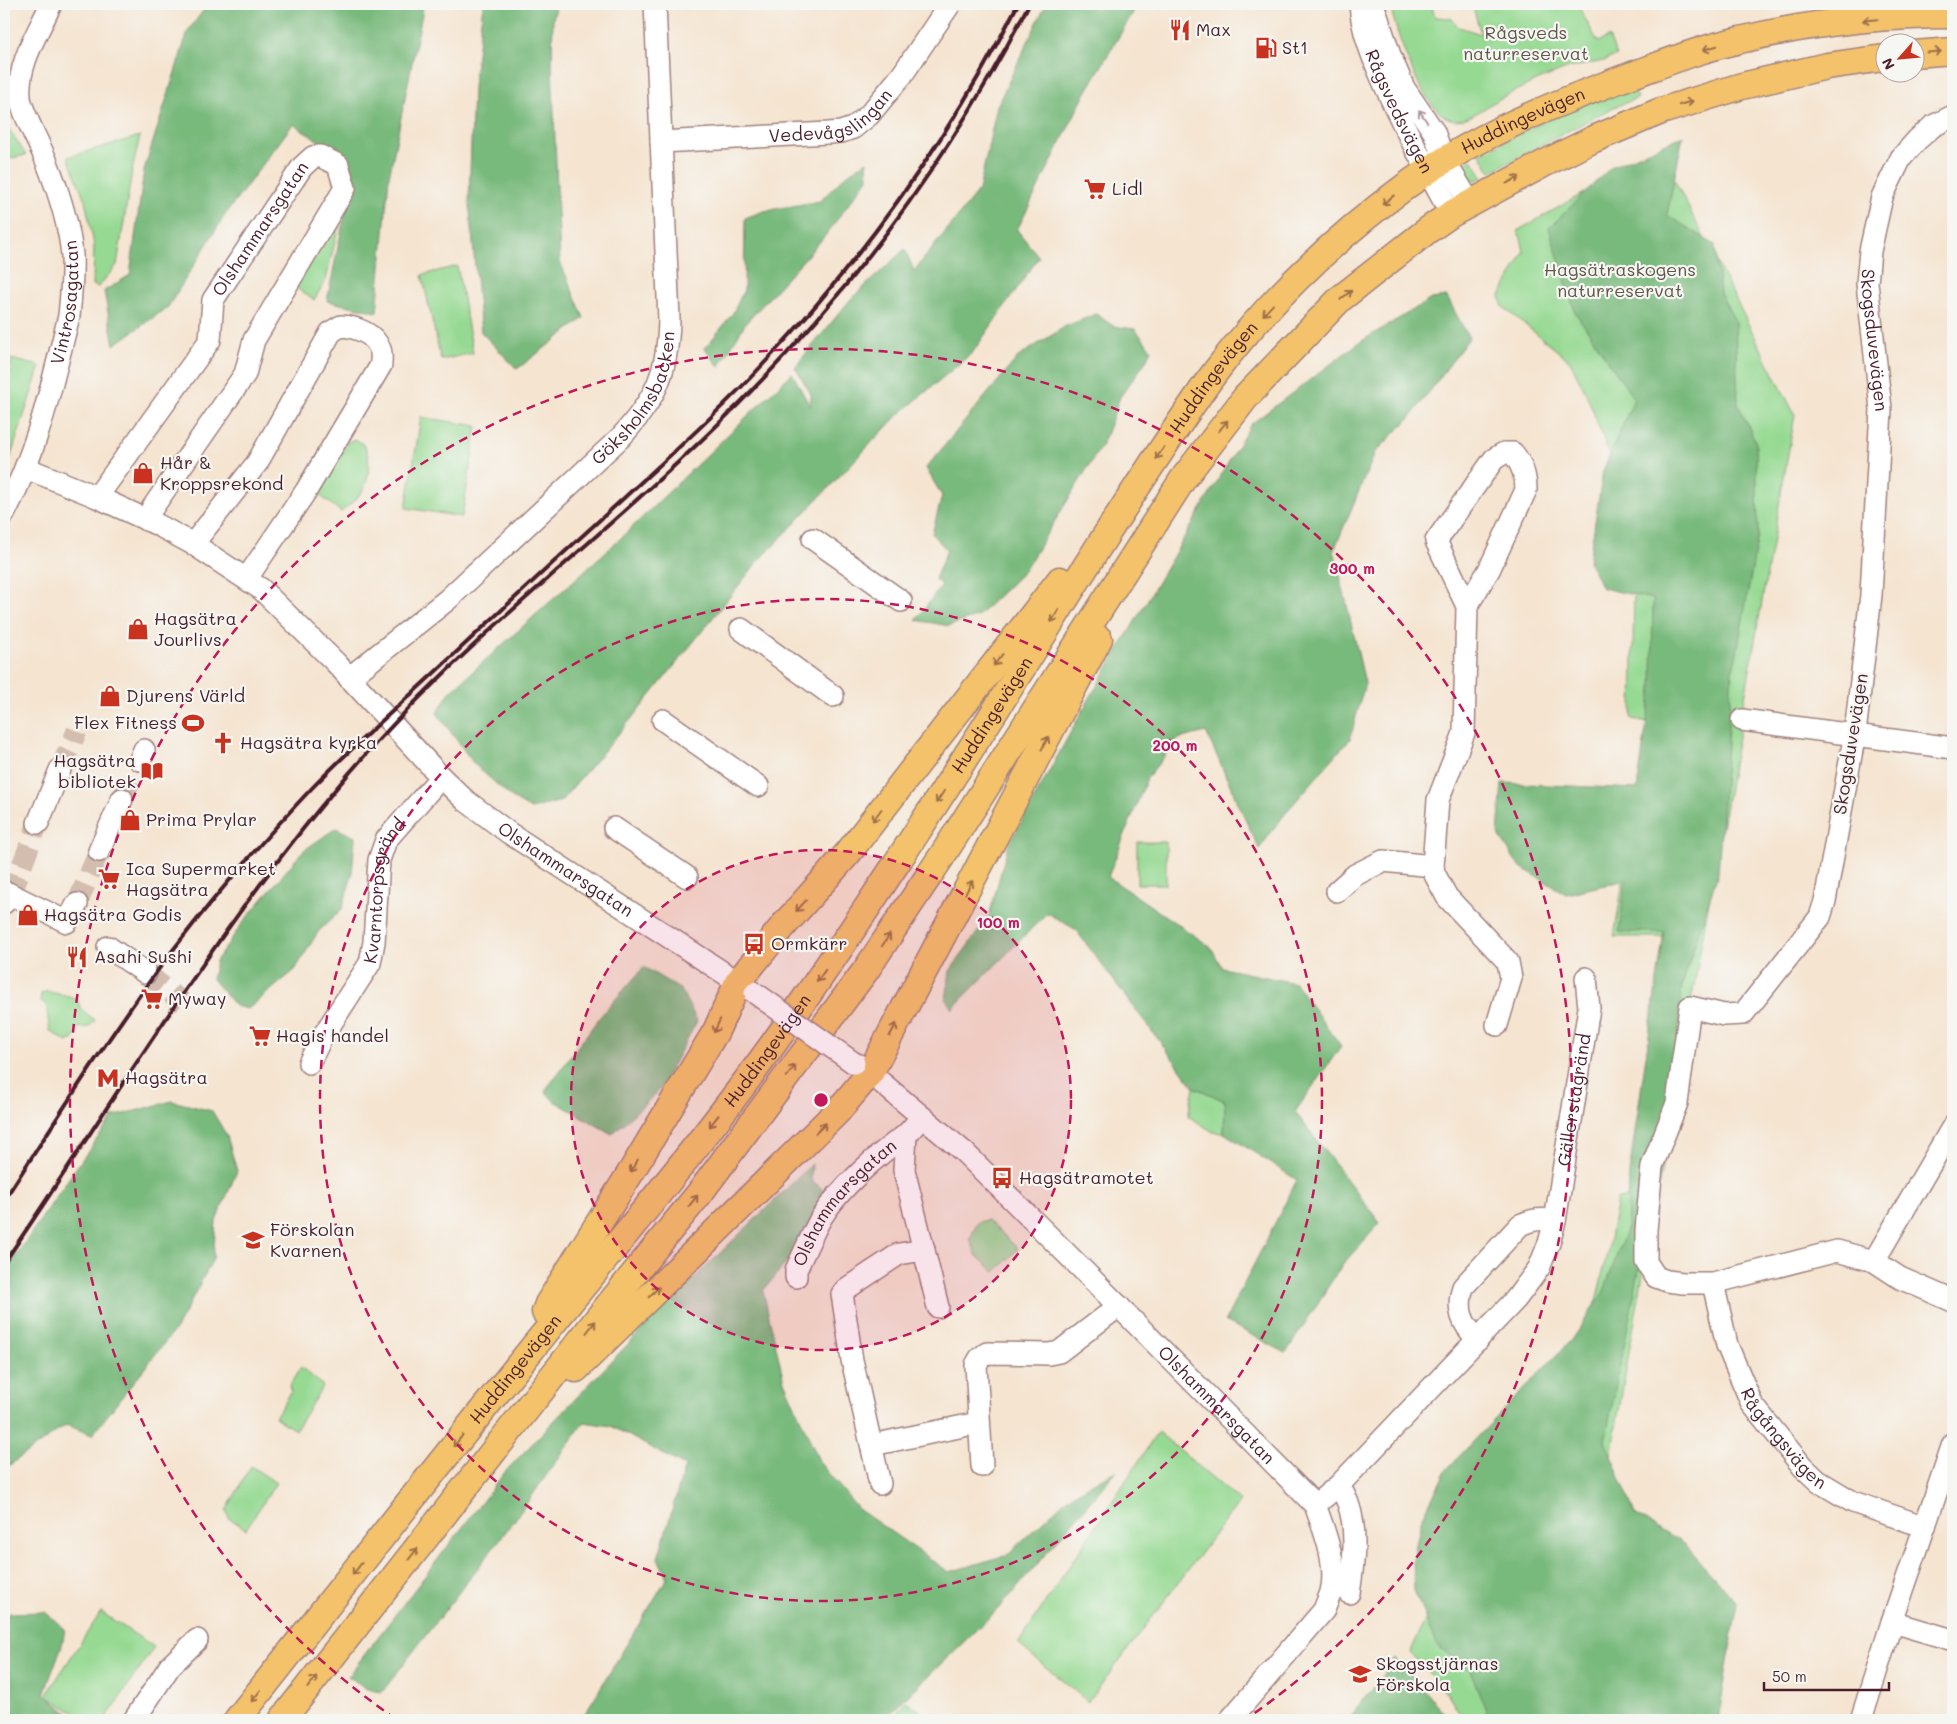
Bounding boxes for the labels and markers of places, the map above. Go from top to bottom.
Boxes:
restaurant icon: Max [1167,17,1193,43]
place label: Max [1196,17,1231,41]
fuel station icon: St1 [1253,35,1279,61]
place label: St1 [1282,35,1308,59]
supermarket icon: Lidl [1082,176,1108,202]
place label: Lidl [1112,176,1143,200]
place label: Hår & Kroppsrekond [160,450,283,495]
shop icon: Hår & Kroppsrekond [130,460,156,486]
place label: Hagsätra Jourlivs [154,606,237,651]
shop icon: Hagsätra Jourlivs [125,616,151,642]
shop icon: Djurens Värld [97,683,123,709]
place label: Djurens Värld [126,683,245,707]
place label: Flex Fitness [74,710,177,734]
sports icon: Flex Fitness [180,710,206,736]
church icon: Hagsätra kyrka [210,730,236,756]
place label: Hagsätra kyrka [240,730,377,754]
place label: Hagsätra bibliotek [53,748,136,793]
library icon: Hagsätra bibliotek [139,758,165,784]
shop icon: Prima Prylar [117,807,143,833]
place label: Prima Prylar [146,807,257,831]
place label: Ica Supermarket Hagsätra [126,856,276,901]
supermarket icon: Ica Supermarket Hagsätra [96,866,122,892]
shop icon: Hagsätra Godis [15,902,41,928]
place label: Hagsätra Godis [44,902,182,926]
bus stop icon: Ormkärr [741,931,767,957]
place label: Ormkärr [771,931,847,955]
restaurant icon: Asahi Sushi [64,944,90,970]
place label: Asahi Sushi [94,944,192,968]
supermarket icon: Myway [139,986,165,1012]
place label: Myway [168,986,226,1010]
supermarket icon: Hagis handel [247,1023,273,1049]
place label: Hagis handel [276,1023,389,1047]
metro station icon: Hagsätra [95,1065,121,1091]
place label: Hagsätra [125,1065,208,1089]
centre of rings [812,1091,830,1109]
bus stop icon: Hagsätramotet [989,1165,1015,1191]
place label: Hagsätramotet [1019,1165,1154,1189]
place label: Förskolan Kvarnen [270,1217,354,1262]
school or university icon: Förskolan Kvarnen [240,1227,266,1253]
place label: Skogsstjärnas Förskola [1376,1651,1498,1696]
school or university icon: Skogsstjärnas Förskola [1347,1661,1373,1687]

